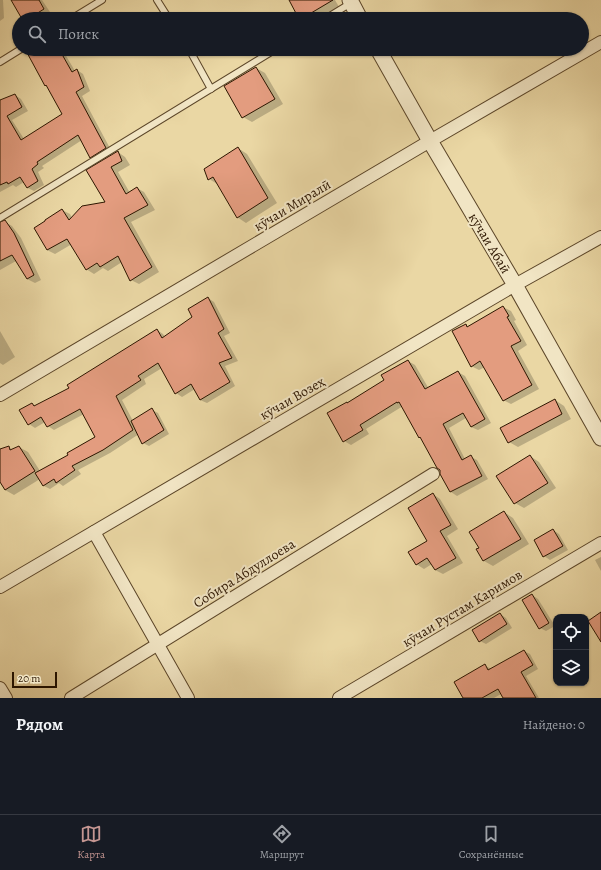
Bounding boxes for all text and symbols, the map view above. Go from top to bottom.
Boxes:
search box [12,12,589,56]
icon: search [26,23,48,45]
text: Поиск [58,24,99,44]
street label: кӯчаи Миралӣ [250,175,334,236]
street label: кӯчаи Абаӣ [464,209,515,277]
street label: кӯчаи Возеҳ [256,372,328,425]
street label: Собира Абдуллоева [190,534,299,612]
street label: кӯчаи Рустам Каримов [399,565,526,652]
map controls [553,614,589,686]
button: locate [553,614,589,650]
button: layers [553,650,589,686]
scale bar [12,670,57,689]
text: 20 m [18,671,40,686]
text: Рядом [16,713,63,736]
text: Найдено: 0 [523,716,585,733]
tab: Карта [77,823,105,862]
tab: Маршрут [260,823,304,862]
tab: Сохранённые [459,823,524,862]

